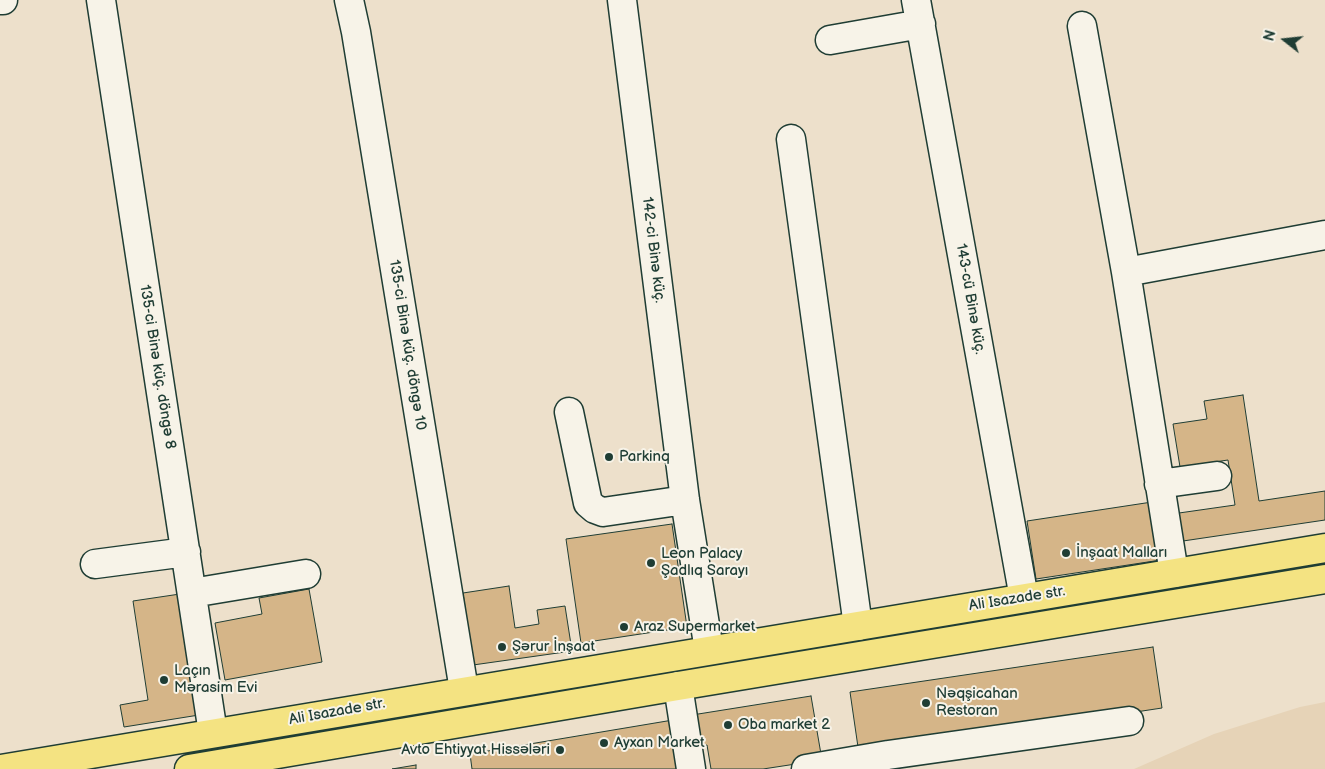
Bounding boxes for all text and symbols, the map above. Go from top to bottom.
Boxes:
north arrow [1260,15,1310,65]
text: N [1260,28,1280,43]
street label: 142-ci Binə küç. [638,196,668,304]
street label: 143-cü Binə küç. [951,242,989,356]
street label: 135-ci Binə küç. döngə 10 [385,259,429,431]
street label: 135-ci Binə küç. döngə 8 [135,283,179,451]
place label: Parkinq [619,448,670,466]
marker: Parkinq [603,451,615,463]
place label: İnşaat Malları [1076,544,1167,562]
place label: Leon Palaсу Şadlıq Sarayı [661,545,748,580]
marker: İnşaat Malları [1060,547,1072,559]
marker: Leon Palaсу Şadlıq Sarayı [645,557,657,569]
street label: Ali Isazade str. [968,583,1066,615]
place label: Araz Supermarket [634,618,755,636]
marker: Araz Supermarket [618,621,630,633]
place label: Şərur İnşaat [512,638,595,656]
marker: Şərur İnşaat [496,641,508,653]
place label: Laçın Mərasim Evi [174,662,257,697]
marker: Laçın Mərasim Evi [158,674,170,686]
place label: Nəqşicahan Restoran [936,685,1018,720]
street label: Ali Isazade str. [288,695,386,729]
marker: Nəqşicahan Restoran [920,697,932,709]
place label: Oba market 2 [738,716,830,734]
marker: Oba market 2 [722,719,734,731]
place label: Ayxan Market [614,734,705,752]
marker: Ayxan Market [598,737,610,749]
place label: Avto Ehtiyyat Hissələri [401,741,550,759]
marker: Avto Ehtiyyat Hissələri [554,744,566,756]

